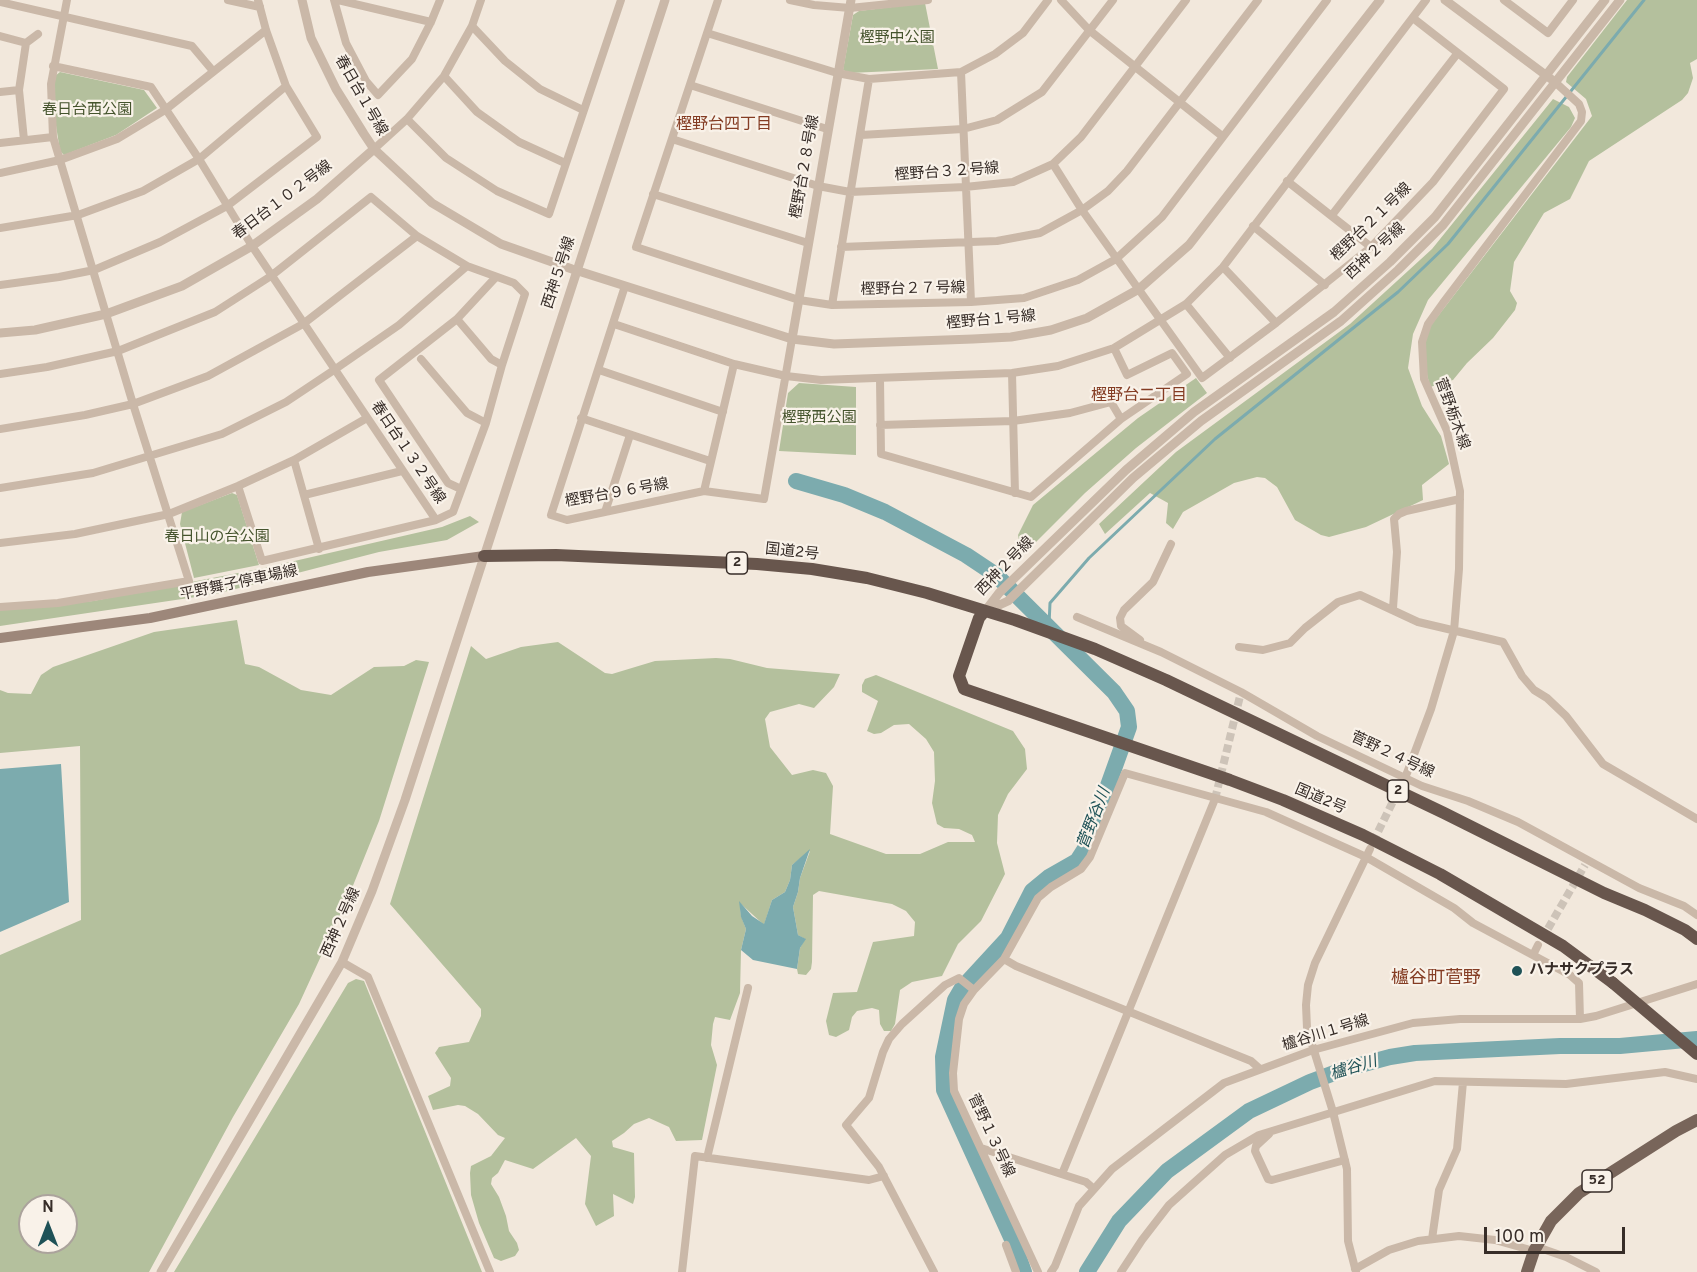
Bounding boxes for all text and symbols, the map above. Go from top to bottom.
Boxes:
park label: 樫野中公園 [860,30,934,48]
street label: 春日台１号線 [330,53,390,139]
park label: 春日台西公園 [42,102,132,120]
street label: 樫野台２８号線 [788,114,824,220]
district label: 樫野台四丁目 [676,116,772,136]
street label: 春日台１０２号線 [230,158,336,244]
street label: 樫野台３２号線 [894,160,1000,186]
street label: 樫野台２１号線 [1328,180,1416,266]
street label: 西神２号線 [1342,220,1410,284]
street label: 西神５号線 [540,235,580,311]
street label: 樫野台２７号線 [860,280,966,300]
street label: 樫野台１号線 [945,308,1037,334]
street label: 菅野栃木線 [1430,376,1472,452]
district label: 樫野台二丁目 [1091,387,1187,407]
street label: 春日台１３２号線 [366,398,448,508]
park label: 樫野西公園 [782,410,856,428]
street label: 樫野台９６号線 [564,476,670,512]
park label: 春日山の台公園 [165,529,269,547]
street label: 西神２号線 [973,534,1039,600]
street label: 国道2号 [764,541,820,565]
road number: 2 [726,552,748,574]
street label: 平野舞子停車場線 [178,563,300,605]
street label: 菅野２４号線 [1347,729,1437,783]
road number: 2 [1388,780,1408,802]
street label: 国道2号 [1292,781,1348,819]
water label: 菅野谷川 [1075,786,1115,852]
street label: 西神２号線 [319,885,365,961]
place label: ハナサクプラス [1529,962,1634,980]
marker: ハナサクプラス [1510,964,1524,978]
district label: 櫨谷町菅野 [1391,968,1481,990]
street label: 櫨谷川１号線 [1280,1012,1372,1056]
water label: 櫨谷川 [1328,1053,1380,1085]
street label: 菅野１３号線 [963,1091,1017,1181]
road number: 52 [1582,1170,1612,1192]
north arrow [18,1194,78,1254]
text: N [42,1198,54,1218]
scale bar [1487,1215,1628,1253]
text: 100 m [1495,1226,1544,1249]

